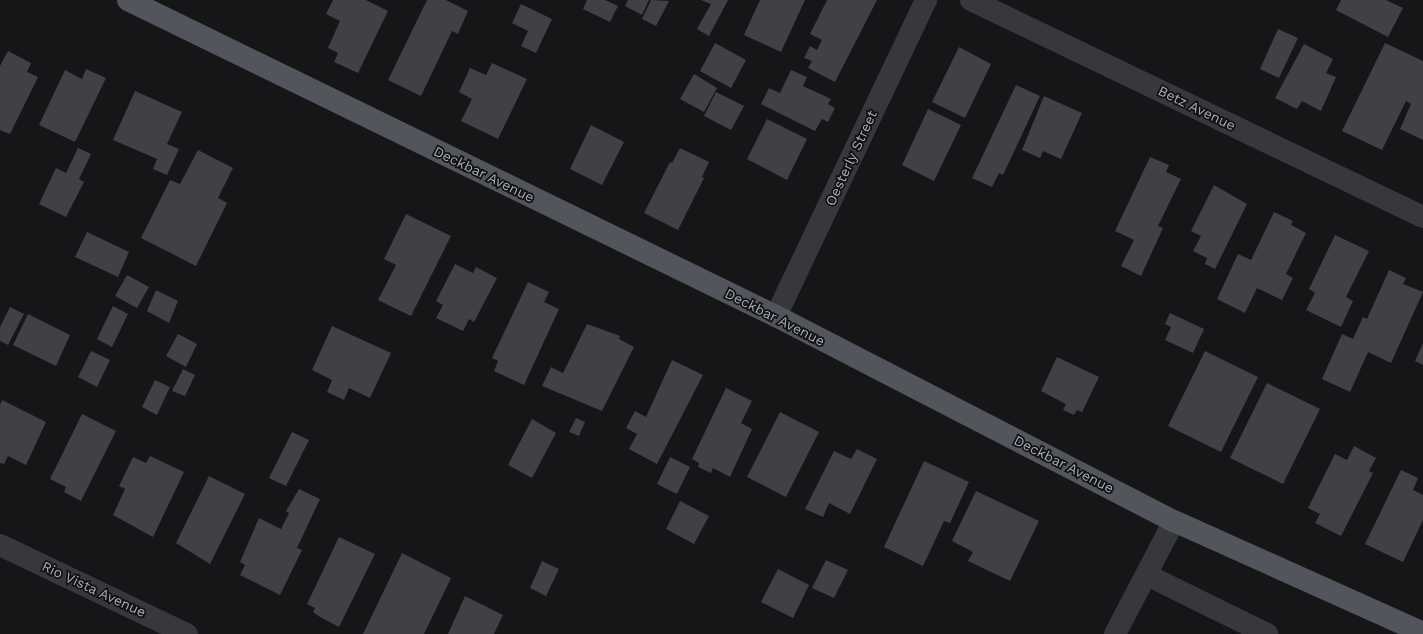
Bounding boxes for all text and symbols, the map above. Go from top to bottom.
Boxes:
street label: Betz Avenue [1155,82,1239,134]
street label: Oesterly Street [821,107,881,209]
street label: Deckbar Avenue [431,142,537,206]
street label: Deckbar Avenue [722,284,828,350]
street label: Deckbar Avenue [1011,431,1117,497]
street label: Rio Vista Avenue [39,557,149,621]

